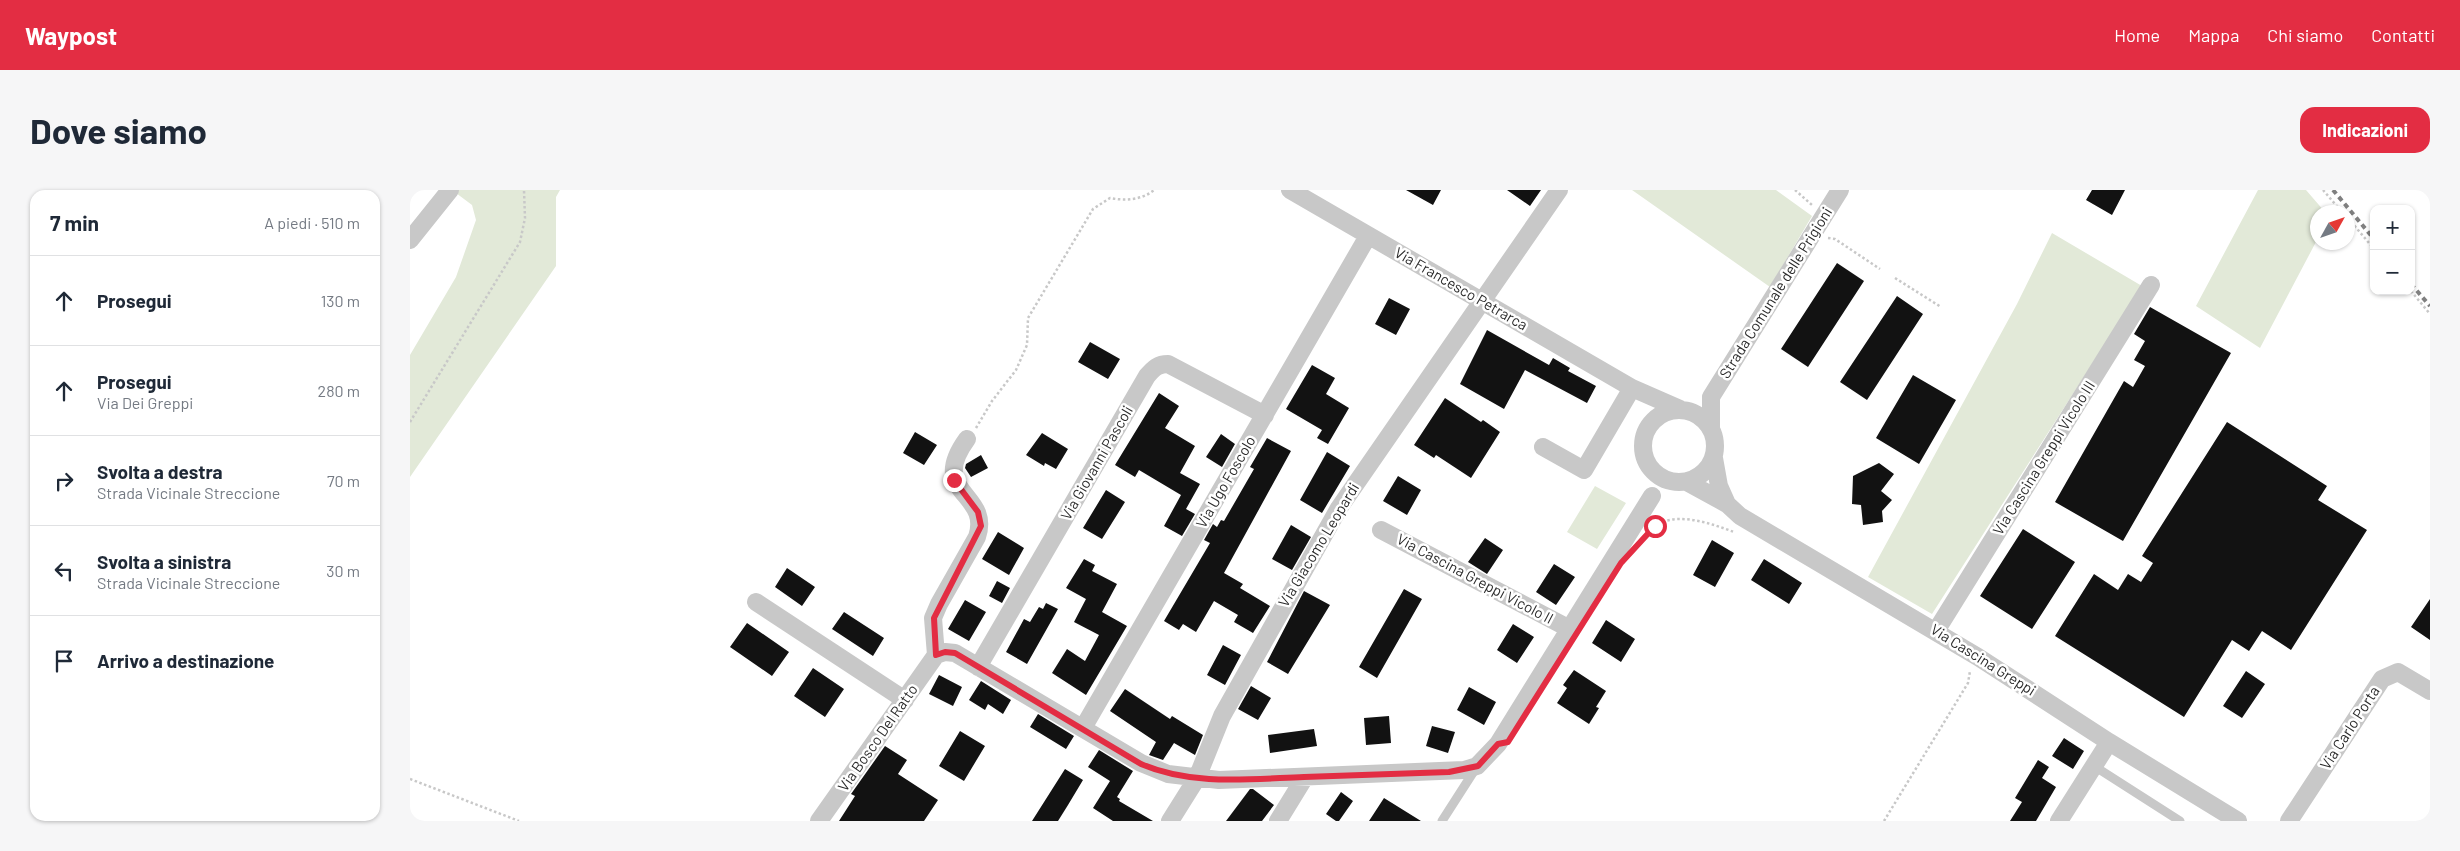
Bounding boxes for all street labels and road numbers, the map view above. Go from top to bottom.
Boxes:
street label: Strada Comunale delle Prigioni [1715,204,1835,381]
street label: Via Francesco Petrarca [1392,243,1531,334]
street label: Via Cascina Greppi Vicolo III [1988,377,2098,538]
street label: Via Giovanni Pascoli [1056,402,1136,523]
street label: Via Ugo Foscolo [1192,432,1259,531]
street label: Via Giacomo Leopardi [1274,479,1362,610]
street label: Via Cascina Greppi Vicolo II [1394,529,1557,627]
street label: Via Cascina Greppi [1928,620,2039,699]
street label: Via Bosco Del Ratto [834,680,921,794]
street label: Via Carlo Porta [2316,682,2383,772]

